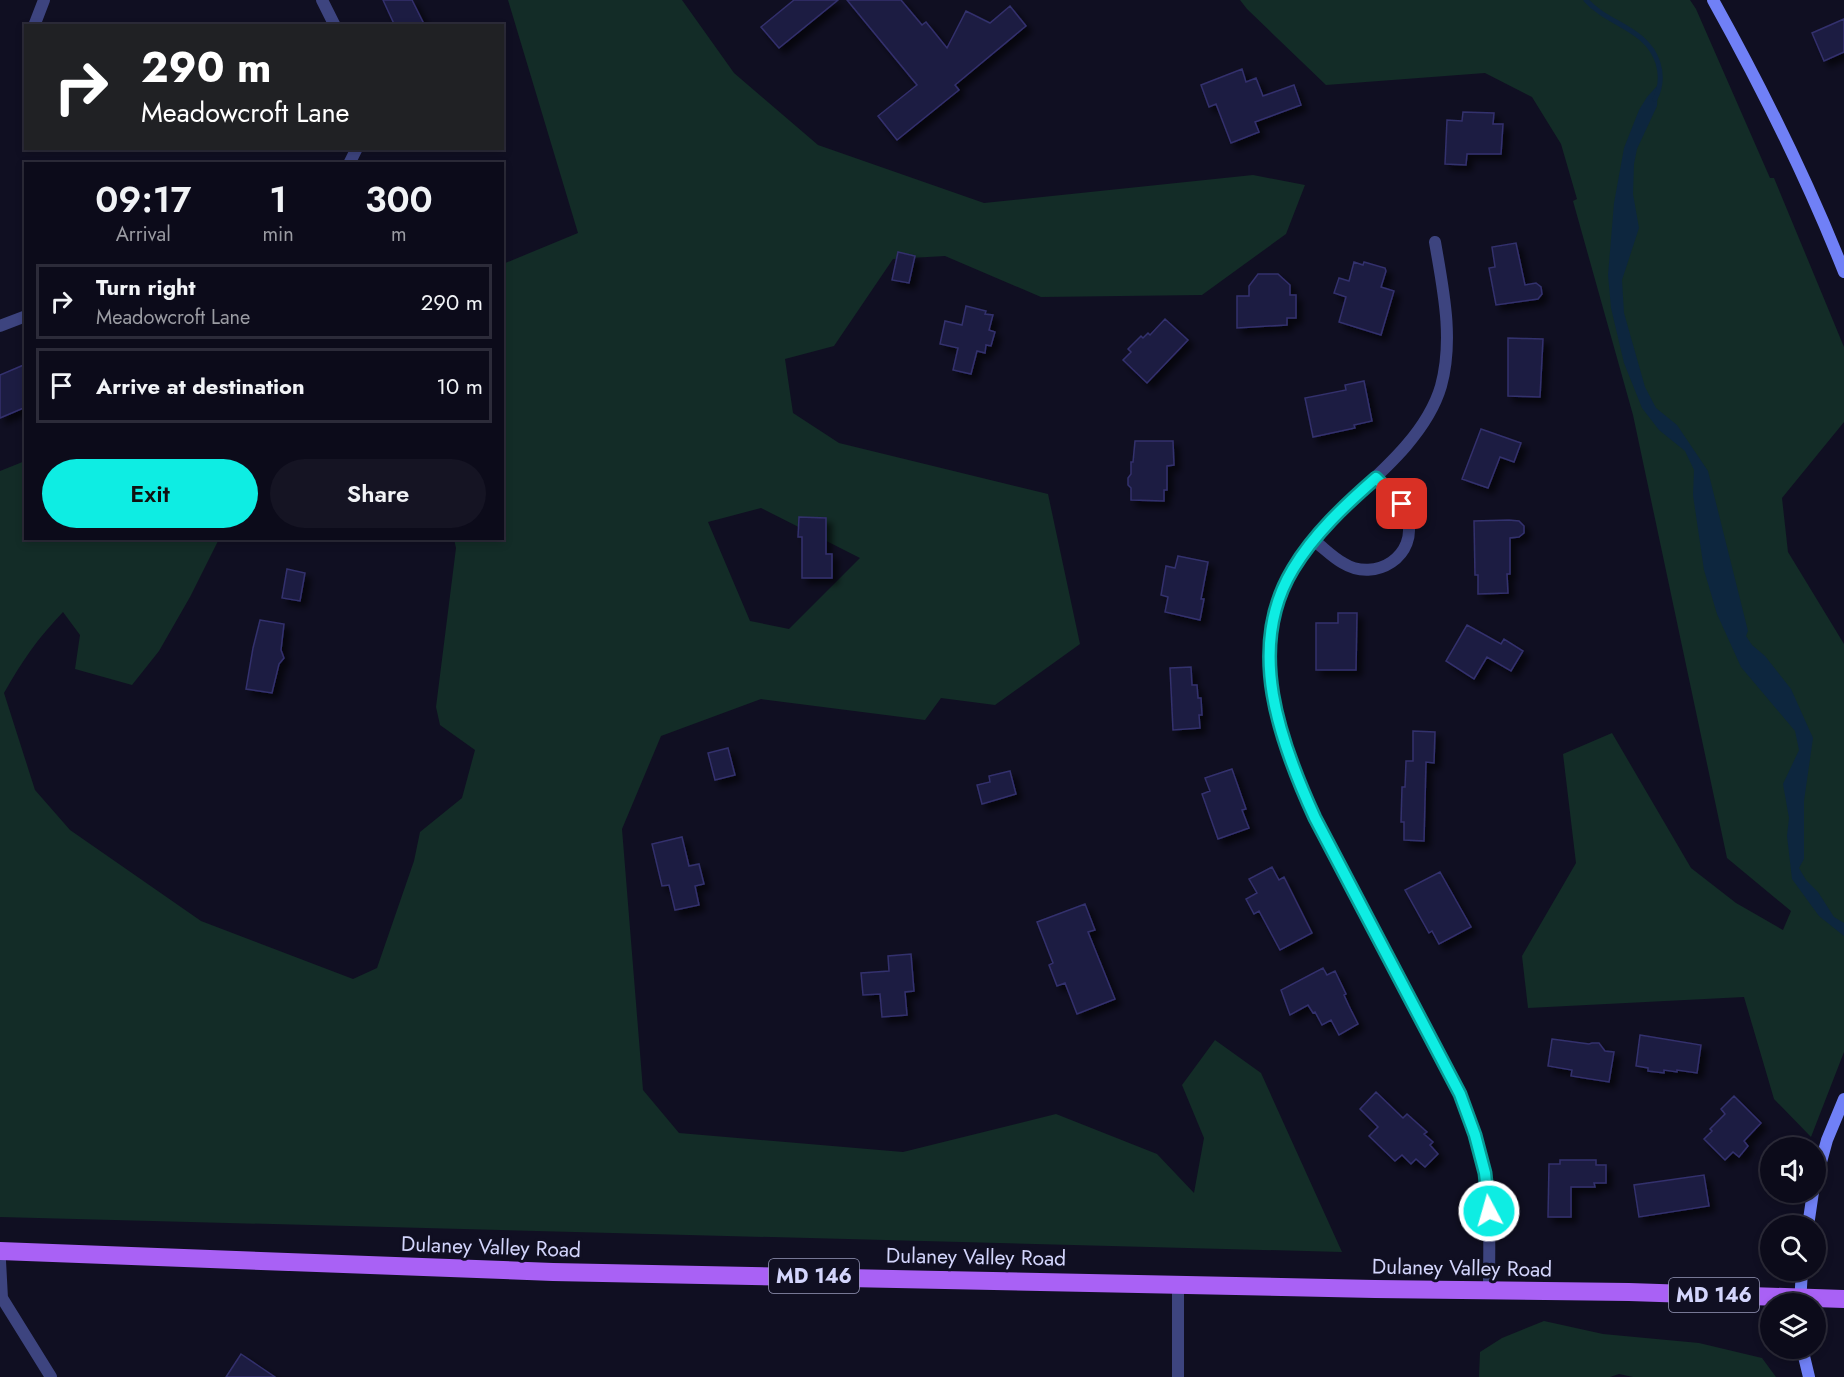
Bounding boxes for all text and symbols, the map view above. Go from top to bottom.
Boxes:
text: 290 m [141,37,272,98]
icon: right [42,48,120,126]
text: Meadowcroft Lane [141,93,349,132]
text: 09:17 [95,173,191,225]
text: 1 [269,173,287,225]
text: 300 [365,173,433,225]
text: Arrival [116,220,171,249]
text: min [262,220,294,249]
text: m [391,220,407,249]
text: Turn right [96,271,196,303]
icon: right [45,285,78,318]
text: 290 m [421,286,483,318]
text: Meadowcroft Lane [96,303,250,332]
icon: arrive [45,369,78,402]
text: Arrive at destination [96,370,305,402]
text: 10 m [436,370,483,402]
button: Exit [42,459,258,528]
button: Share [270,459,486,528]
pin [1376,478,1427,529]
icon: arrive [1385,487,1418,520]
map controls [1760,1137,1826,1359]
button: sound [1760,1137,1826,1203]
position arrow [1457,1179,1521,1243]
button: search [1760,1215,1826,1281]
street label: Dulaney Valley Road [400,1229,582,1265]
street label: Dulaney Valley Road [886,1240,1066,1274]
street label: Dulaney Valley Road [1372,1251,1552,1285]
road number: MD 146 [769,1259,859,1293]
road number: MD 146 [1669,1278,1759,1312]
button: layers [1760,1293,1826,1359]

